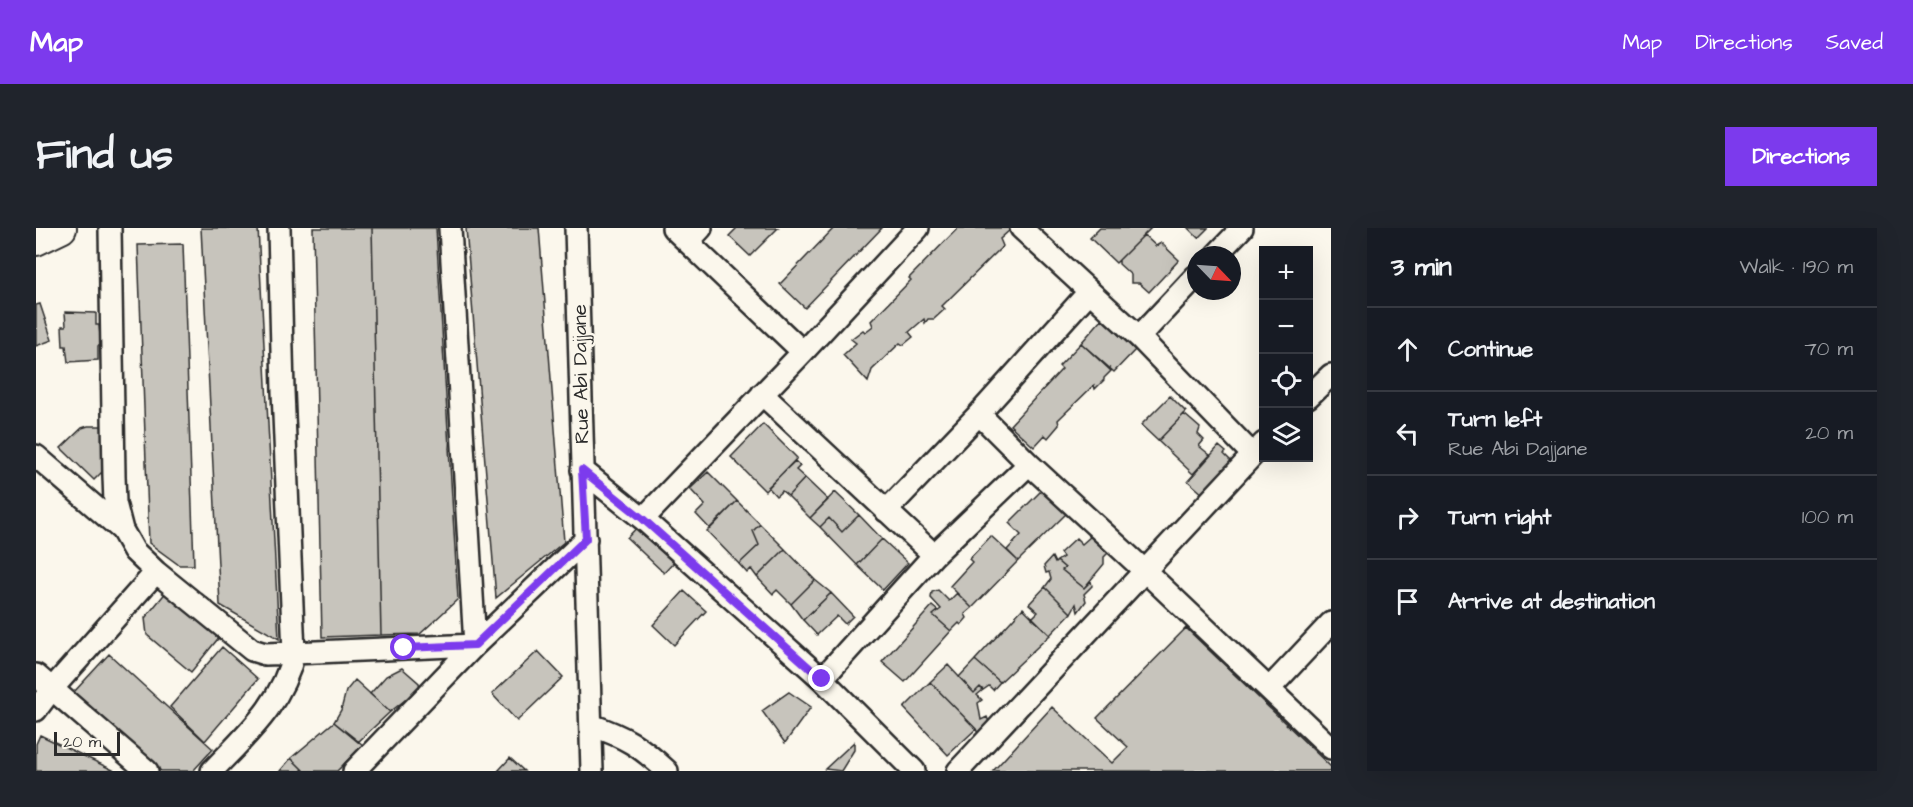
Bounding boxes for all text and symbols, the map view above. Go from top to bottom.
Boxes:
text: Map [30,23,83,62]
text: Map [1622,28,1662,57]
text: Directions [1695,28,1793,57]
text: Saved [1826,28,1883,57]
text: Find us [36,127,173,185]
button: Directions [1725,127,1877,186]
north arrow [1187,246,1241,300]
map controls [1259,246,1313,462]
button: + [1259,246,1313,300]
text: 3 min [1391,249,1452,285]
text: Walk · 190 m [1740,253,1853,281]
button: − [1259,300,1313,354]
street label: Rue Abi Dajjane [566,304,596,444]
icon: ahead [1391,333,1424,366]
text: Continue [1448,334,1533,365]
text: 70 m [1805,335,1853,363]
button: locate [1259,354,1313,408]
text: Turn left [1448,404,1542,435]
button: layers [1259,408,1313,462]
icon: left [1391,417,1424,450]
text: 20 m [1805,419,1853,447]
text: Rue Abi Dajjane [1448,435,1588,463]
icon: right [1391,501,1424,534]
text: Turn right [1448,502,1551,533]
text: 100 m [1802,503,1853,531]
icon: arrive [1391,585,1424,618]
text: Arrive at destination [1448,586,1655,617]
route start [390,634,416,660]
route end [808,665,834,691]
scale bar [54,729,120,756]
text: 20 m [63,731,101,753]

